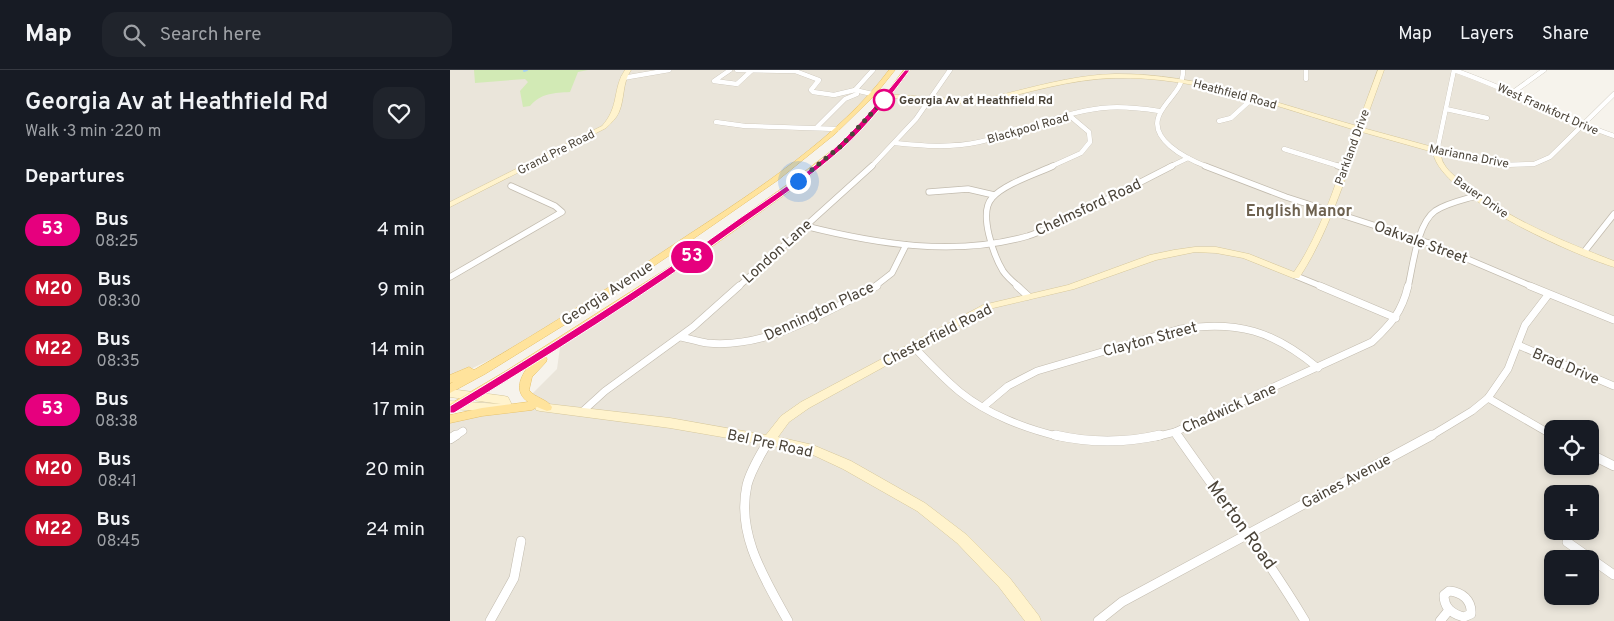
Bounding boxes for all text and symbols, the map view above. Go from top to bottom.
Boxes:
search box [102,12,452,57]
text: Map [25,20,72,50]
icon: search [120,21,148,49]
text: Search here [160,23,261,47]
text: Map [1398,23,1432,46]
text: Layers [1460,23,1514,46]
text: Share [1542,23,1589,46]
street label: Heathfield Road [1191,76,1278,114]
street label: West Frankfort Drive [1494,80,1601,140]
button: heart [373,87,425,139]
text: Georgia Av at Heathfield Rd [25,88,328,118]
marker: Georgia Av at Heathfield Rd [873,89,895,111]
place label: Georgia Av at Heathfield Rd [899,93,1053,109]
street label: Parkland Drive [1332,107,1374,187]
street label: Blackpool Road [986,110,1071,148]
text: Walk · 3 min · 220 m [25,122,161,142]
street label: Grand Pre Road [515,127,598,179]
street label: Marianna Drive [1427,141,1510,173]
text: Departures [25,165,125,189]
your location [786,169,811,194]
street label: Bauer Drive [1450,173,1511,223]
street label: Chelmsford Road [1032,175,1145,241]
district label: English Manor [1246,202,1352,222]
text: Bus [95,208,129,232]
street label: London Lane [739,216,817,288]
text: 53 [42,218,63,241]
text: 4 min [377,218,425,242]
street label: Oakvale Street [1371,218,1470,269]
text: 08:25 [95,232,138,252]
line badge: 53 [670,241,714,273]
text: 53 [681,245,703,268]
street label: Georgia Avenue [558,258,657,331]
text: Bus [97,268,131,292]
text: M20 [35,278,72,301]
text: 9 min [378,278,425,302]
street label: Dennington Place [762,279,878,346]
text: 08:30 [97,292,141,312]
street label: Chesterfield Road [880,301,996,372]
street label: Clayton Street [1101,319,1200,362]
text: Bus [97,328,130,352]
text: M22 [35,338,72,361]
text: 14 min [370,338,425,362]
street label: Brad Drive [1529,345,1602,390]
text: 08:35 [97,352,140,372]
street label: Chadwick Lane [1179,380,1280,439]
text: Bus [95,388,129,412]
text: 53 [42,398,63,421]
text: 17 min [373,398,425,422]
text: 08:38 [95,412,138,432]
map controls [1544,420,1599,605]
button: locate [1544,420,1599,475]
street label: Bel Pre Road [725,426,814,463]
text: Bus [97,448,131,472]
street label: Gaines Avenue [1299,451,1395,514]
text: M20 [35,458,72,481]
text: 20 min [365,458,425,482]
text: 08:41 [97,472,137,492]
street label: Merton Road [1201,477,1281,575]
button: + [1544,485,1599,540]
text: Bus [97,508,130,532]
text: M22 [35,518,72,541]
text: 24 min [366,518,425,542]
text: 08:45 [97,532,140,552]
button: − [1544,550,1599,605]

